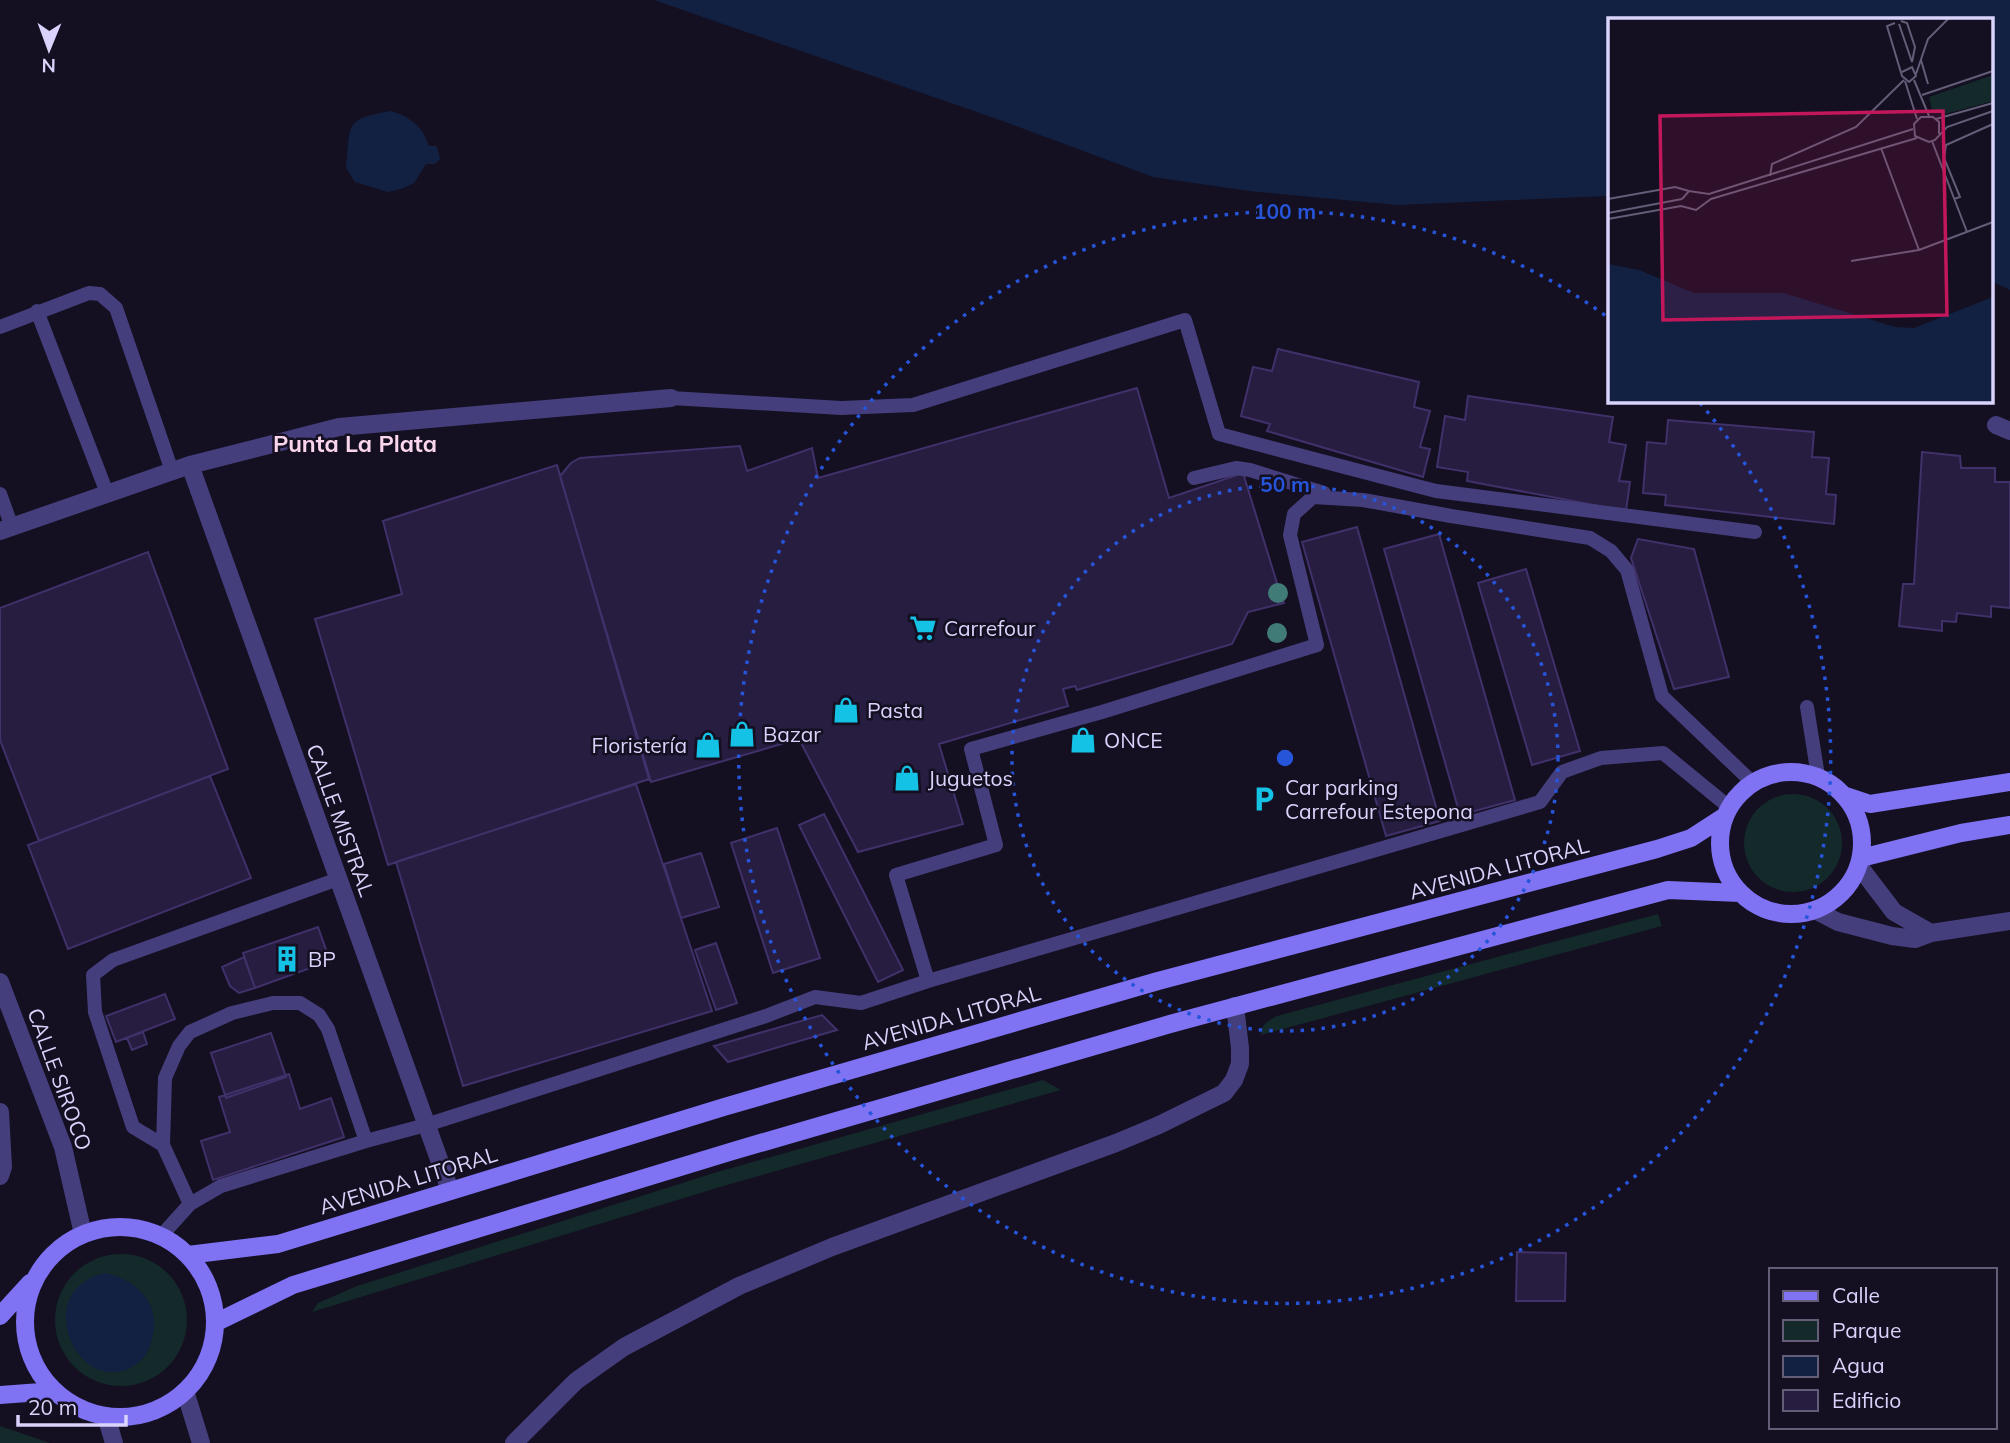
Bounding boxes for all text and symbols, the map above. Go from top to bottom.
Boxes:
north arrow [14,14,84,84]
inset map [1608,18,1993,402]
text: N [41,54,56,78]
text: 100 m [1254,198,1316,224]
district label: Punta La Plata [273,429,437,458]
text: 50 m [1260,471,1310,497]
supermarket icon: Carrefour [908,613,938,643]
place label: Carrefour [944,615,1036,641]
shop icon: Pasta [831,695,861,725]
place label: Pasta [867,697,923,723]
shop icon: Bazar [727,719,757,749]
place label: Bazar [763,721,821,747]
shop icon: ONCE [1068,725,1098,755]
place label: ONCE [1104,727,1163,753]
shop icon: Floristería [693,730,723,760]
place label: Floristería [591,732,687,758]
street label: CALLE MISTRAL [301,740,381,900]
centre of rings [1273,746,1297,770]
shop icon: Juguetos [892,763,922,793]
place label: Juguetos [928,765,1013,791]
place label: Car parking Carrefour Estepona [1285,774,1473,824]
parking icon: Car parking Carrefour Estepona [1249,784,1279,814]
street label: AVENIDA LITORAL [1406,831,1592,904]
building icon: BP [272,944,302,974]
place label: BP [308,946,336,972]
street label: AVENIDA LITORAL [859,979,1044,1055]
street label: CALLE SIROCO [22,1004,98,1154]
street label: AVENIDA LITORAL [316,1140,501,1219]
legend [1769,1268,1996,1429]
text: Calle [1832,1282,1880,1308]
text: Parque [1832,1317,1901,1343]
text: Agua [1832,1352,1885,1378]
scale bar [18,1384,126,1428]
text: Edificio [1832,1387,1901,1413]
text: 20 m [28,1394,77,1420]

